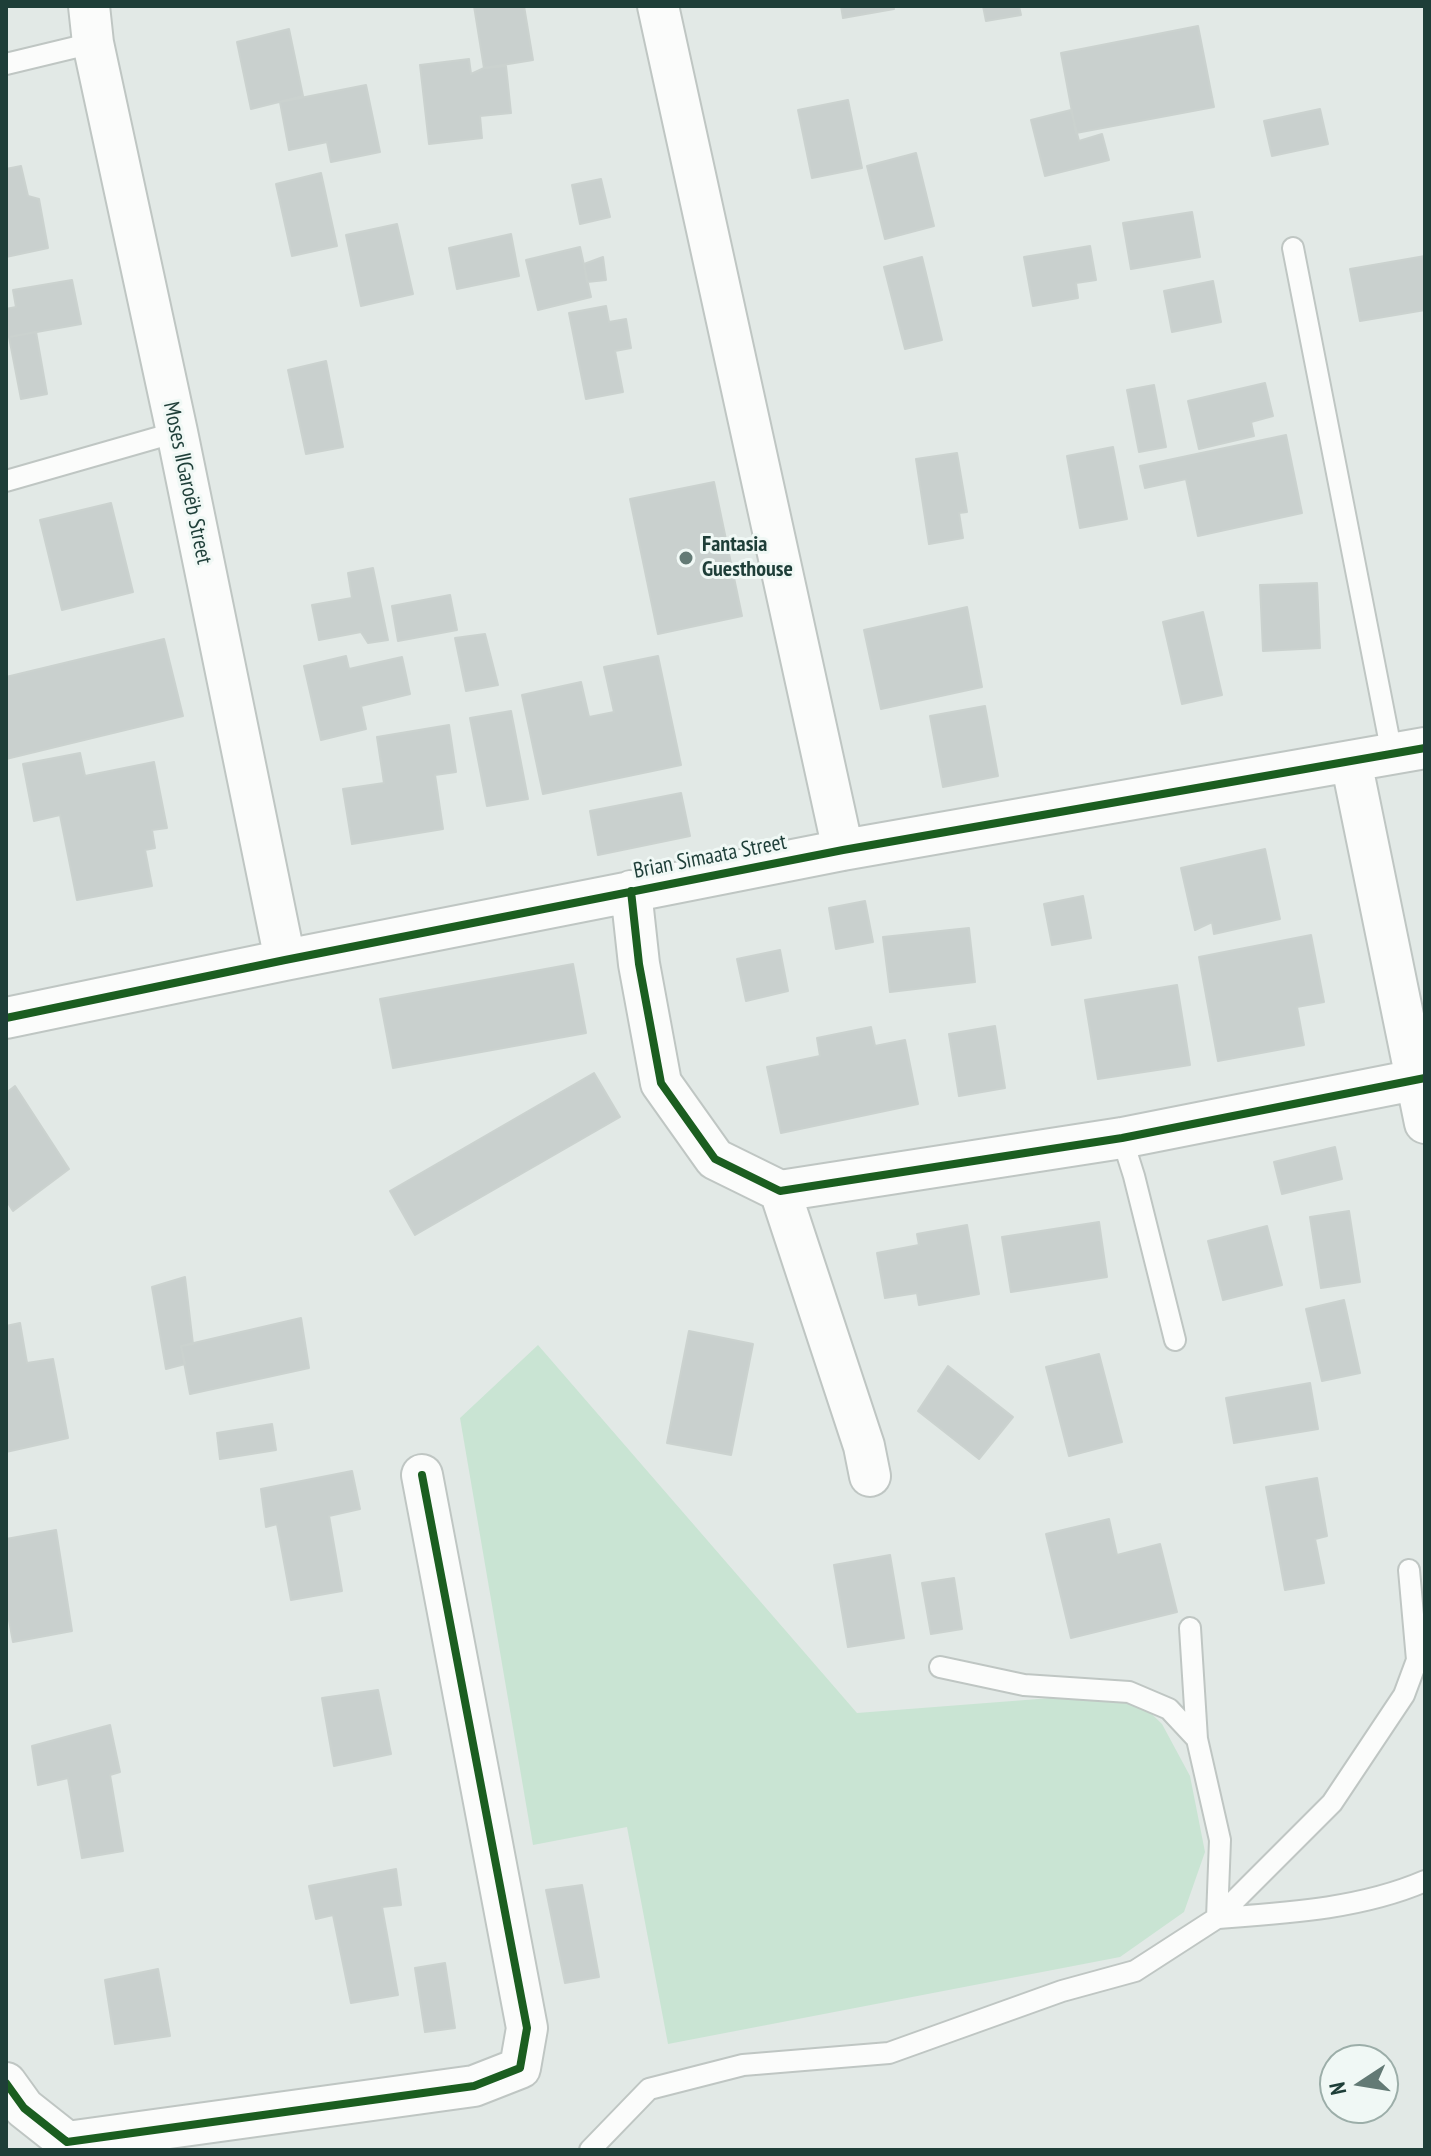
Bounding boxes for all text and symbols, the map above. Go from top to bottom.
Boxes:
street label: Moses ǁGaroëb Street [157,399,217,567]
place label: Fantasia Guesthouse [702,532,793,584]
marker: Fantasia Guesthouse [677,549,695,567]
street label: Brian Simaata Street [631,829,789,885]
north arrow [1319,2044,1399,2124]
text: N [1323,2080,1352,2097]

